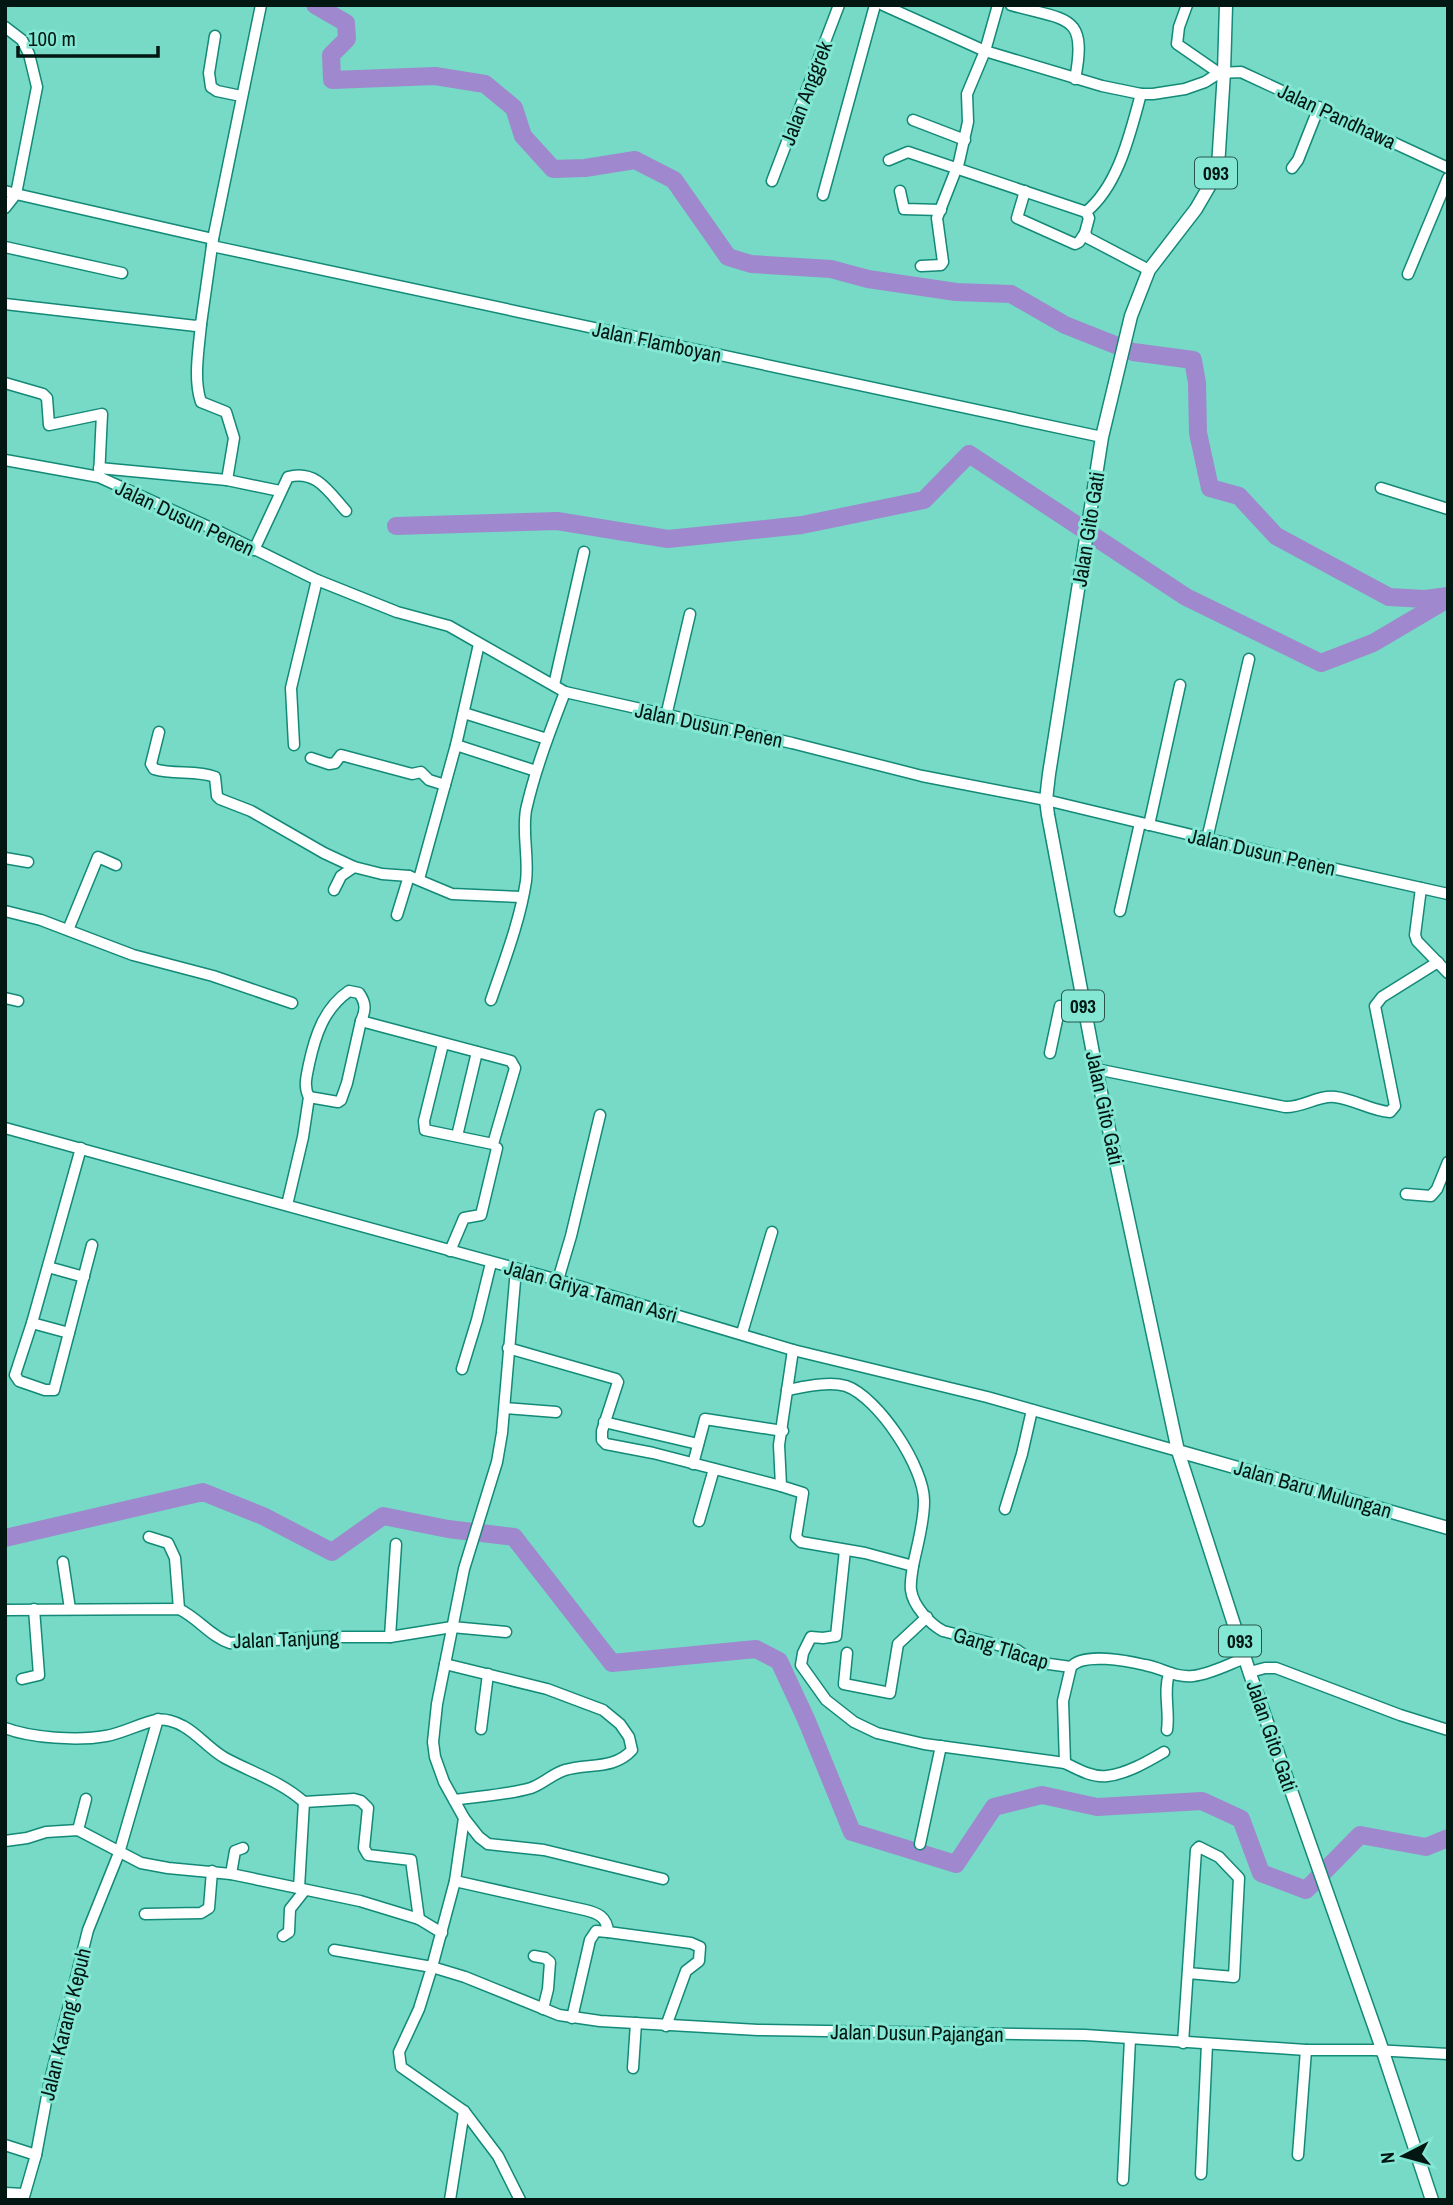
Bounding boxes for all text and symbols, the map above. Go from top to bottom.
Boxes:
scale bar [18,14,158,58]
text: 100 m [28,24,76,53]
street label: Jalan Anggrek [773,36,839,149]
street label: Jalan Pandhawa [1273,76,1401,156]
road number: 093 [1195,158,1237,188]
street label: Jalan Flamboyan [590,314,724,370]
street label: Jalan Gito Gati [1065,470,1111,588]
street label: Jalan Dusun Penen [111,473,259,563]
street label: Jalan Dusun Penen [632,695,786,755]
street label: Jalan Dusun Penen [1186,821,1338,883]
road number: 093 [1062,990,1104,1022]
street label: Jalan Gito Gati [1079,1048,1131,1168]
street label: Jalan Griya Taman Asri [501,1252,681,1330]
street label: Jalan Baru Mulungan [1231,1453,1395,1525]
street label: Gang Tlacap [950,1620,1052,1676]
street label: Jalan Tanjung [232,1623,340,1655]
road number: 093 [1219,1625,1261,1656]
street label: Jalan Gito Gati [1239,1677,1305,1795]
street label: Jalan Karang Kepuh [32,1945,98,2103]
street label: Jalan Dusun Pajangan [830,2017,1004,2049]
north arrow [1369,2121,1439,2191]
text: N [1374,2151,1401,2165]

